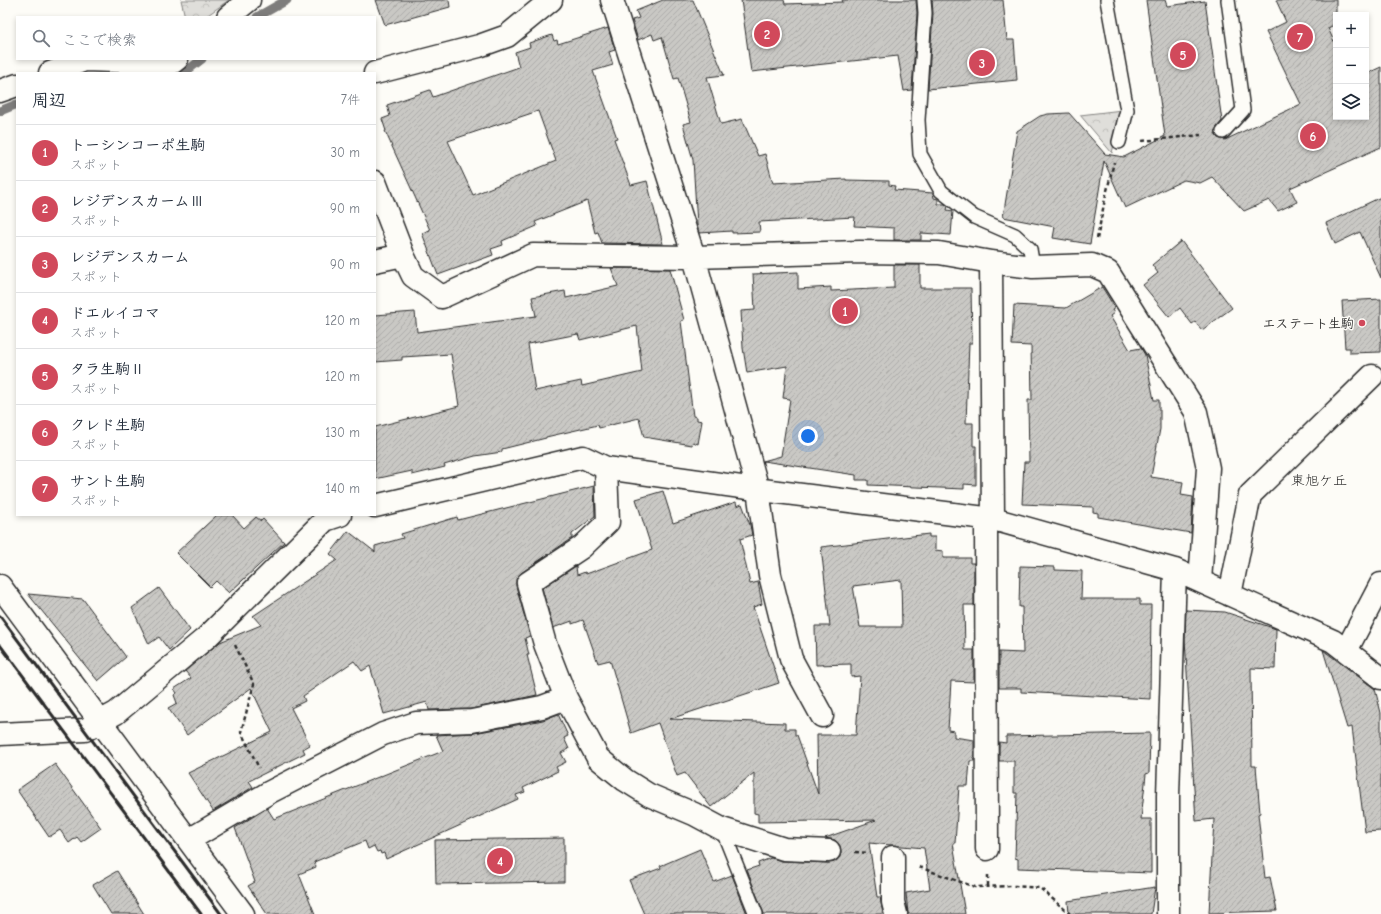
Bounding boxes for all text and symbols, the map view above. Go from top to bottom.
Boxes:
map controls [1333,12,1369,120]
button: + [1333,12,1369,48]
search box [16,16,376,60]
pin: 2 [754,19,780,49]
pin: 7 [1287,22,1313,52]
icon: search [30,27,52,49]
text: ここで検索 [62,31,137,49]
pin: 5 [1170,40,1196,70]
pin: 3 [969,48,995,78]
button: − [1333,48,1369,84]
button: layers [1333,84,1369,120]
text: 周辺 [32,91,66,110]
text: 7件 [341,92,360,107]
pin: 6 [1300,121,1326,151]
text: トーシンコーポ生駒 [70,136,205,154]
text: 1 [42,145,48,160]
text: 30 m [330,145,360,160]
text: スポット [70,157,122,172]
text: レジデンスカームⅢ [70,192,204,210]
text: 2 [42,201,48,216]
text: 90 m [330,201,360,216]
text: スポット [70,213,122,228]
text: レジデンスカーム [70,248,189,266]
text: 3 [42,257,48,272]
text: 90 m [330,257,360,272]
text: スポット [70,269,122,284]
pin: 1 [832,296,858,326]
text: ドエルイコマ [70,304,160,322]
text: 4 [42,313,48,328]
text: 120 m [325,313,360,328]
place label: エステート生駒 [1262,316,1354,331]
marker: エステート生駒 [1357,318,1367,328]
text: スポット [70,325,122,340]
text: タラ生駒Ⅱ [70,360,145,378]
text: 5 [42,369,48,384]
text: 120 m [325,369,360,384]
text: スポット [70,381,122,396]
text: クレド生駒 [70,416,145,434]
text: 6 [42,425,48,440]
text: 130 m [325,425,360,440]
your location [798,426,818,446]
text: スポット [70,437,122,452]
text: サント生駒 [70,472,145,490]
district label: 東旭ケ丘 [1291,472,1347,489]
text: 7 [42,481,48,496]
text: 140 m [326,481,360,496]
text: スポット [70,493,122,508]
pin: 4 [487,846,513,876]

